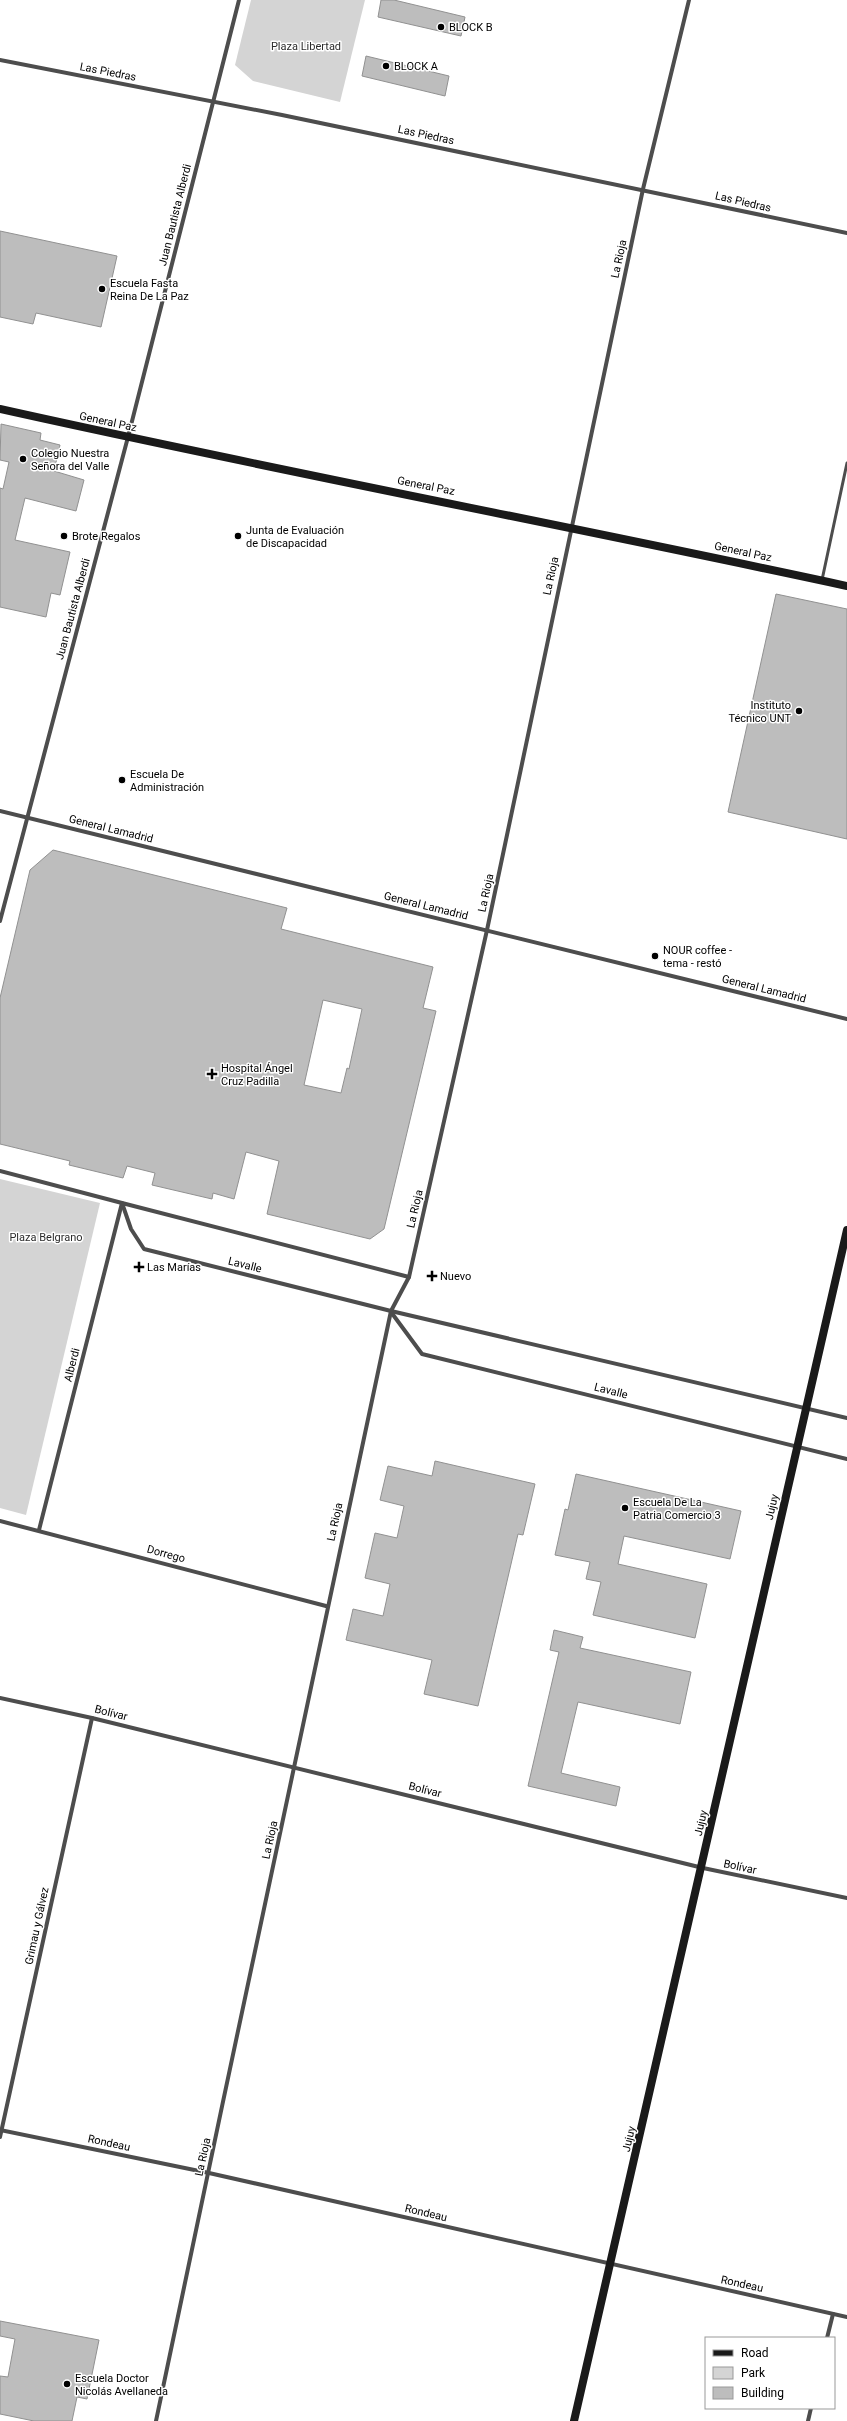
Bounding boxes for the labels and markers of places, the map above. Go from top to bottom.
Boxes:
place label: BLOCK B [449,21,493,34]
marker: BLOCK B [436,22,446,32]
place label: BLOCK A [394,60,439,73]
marker: BLOCK A [381,61,391,71]
place label: Escuela Fasta Reina De La Paz [110,277,189,303]
marker: Escuela Fasta Reina De La Paz [97,284,107,294]
place label: Colegio Nuestra Señora del Valle [31,447,109,473]
marker: Colegio Nuestra Señora del Valle [18,454,28,464]
place label: Junta de Evaluación de Discapacidad [246,524,344,550]
place label: Brote Regalos [72,530,141,543]
marker: Brote Regalos [59,531,69,541]
marker: Junta de Evaluación de Discapacidad [233,531,243,541]
place label: Instituto Técnico UNT [728,699,791,725]
marker: Instituto Técnico UNT [794,706,804,716]
place label: Escuela De Administración [130,768,204,794]
marker: Escuela De Administración [117,775,127,785]
place label: NOUR coffee - tema - restó [663,944,732,970]
marker: NOUR coffee - tema - restó [650,951,660,961]
place label: Hospital Ángel Cruz Padilla [221,1062,293,1088]
marker: Hospital Ángel Cruz Padilla [206,1068,218,1080]
place label: Las Marías [147,1261,201,1274]
marker: Las Marías [134,1262,144,1272]
place label: Nuevo [440,1270,471,1283]
marker: Nuevo [427,1271,437,1281]
place label: Escuela De La Patria Comercio 3 [633,1496,721,1522]
marker: Escuela De La Patria Comercio 3 [620,1503,630,1513]
place label: Escuela Doctor Nicolás Avellaneda [75,2372,168,2398]
marker: Escuela Doctor Nicolás Avellaneda [62,2379,72,2389]

